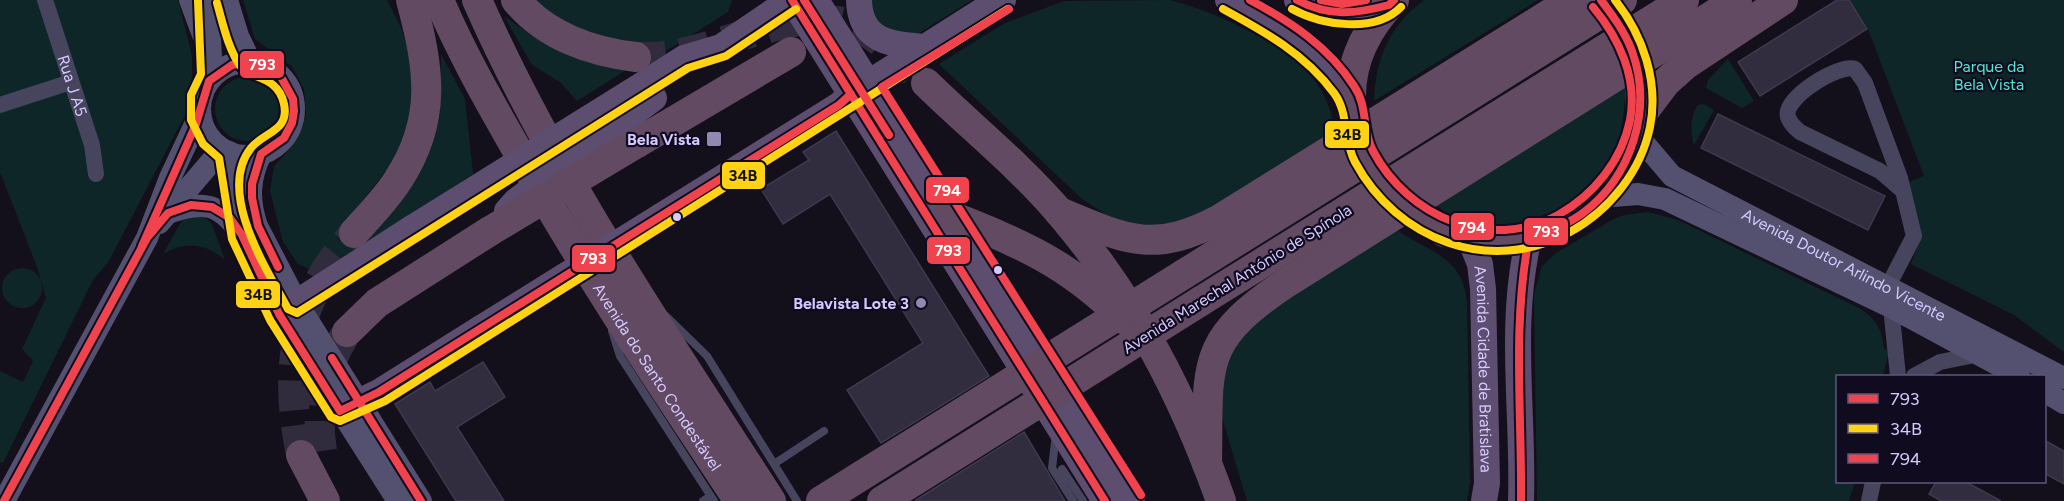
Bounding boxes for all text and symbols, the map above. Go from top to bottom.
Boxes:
line badge: 793 [239,50,285,79]
street label: Rua J A5 [54,53,92,119]
text: 793 [248,55,276,74]
park label: Parque da Bela Vista [1953,57,2025,94]
line badge: 34B [1324,120,1370,149]
text: 34B [1333,125,1362,144]
place label: Bela Vista [627,130,700,149]
marker: Bela Vista [705,130,723,148]
line badge: 34B [721,161,766,190]
text: 34B [729,166,758,185]
line badge: 794 [925,176,970,204]
text: 794 [933,181,961,200]
street label: Avenida Marechal António de Spínola [1119,200,1355,358]
street label: Avenida Doutor Arlindo Vicente [1739,204,1949,325]
unlabelled marker [671,211,683,223]
line badge: 794 [1450,212,1495,241]
line badge: 793 [1523,217,1569,246]
text: 794 [1458,218,1486,237]
text: 793 [1532,222,1560,241]
line badge: 793 [926,236,971,265]
text: 793 [934,241,962,260]
line badge: 793 [571,244,616,273]
text: 793 [579,249,607,268]
unlabelled marker [992,264,1004,276]
street label: Avenida Cidade de Bratislava [1471,264,1496,473]
street label: Avenida do Santo Condestável [589,279,726,474]
line badge: 34B [235,280,281,309]
text: 34B [244,285,273,304]
place label: Belavista Lote 3 [793,294,909,313]
marker: Belavista Lote 3 [914,296,928,310]
legend [1836,375,2046,483]
text: 793 [1890,388,1920,410]
text: 34B [1890,418,1922,440]
text: 794 [1890,448,1921,470]

